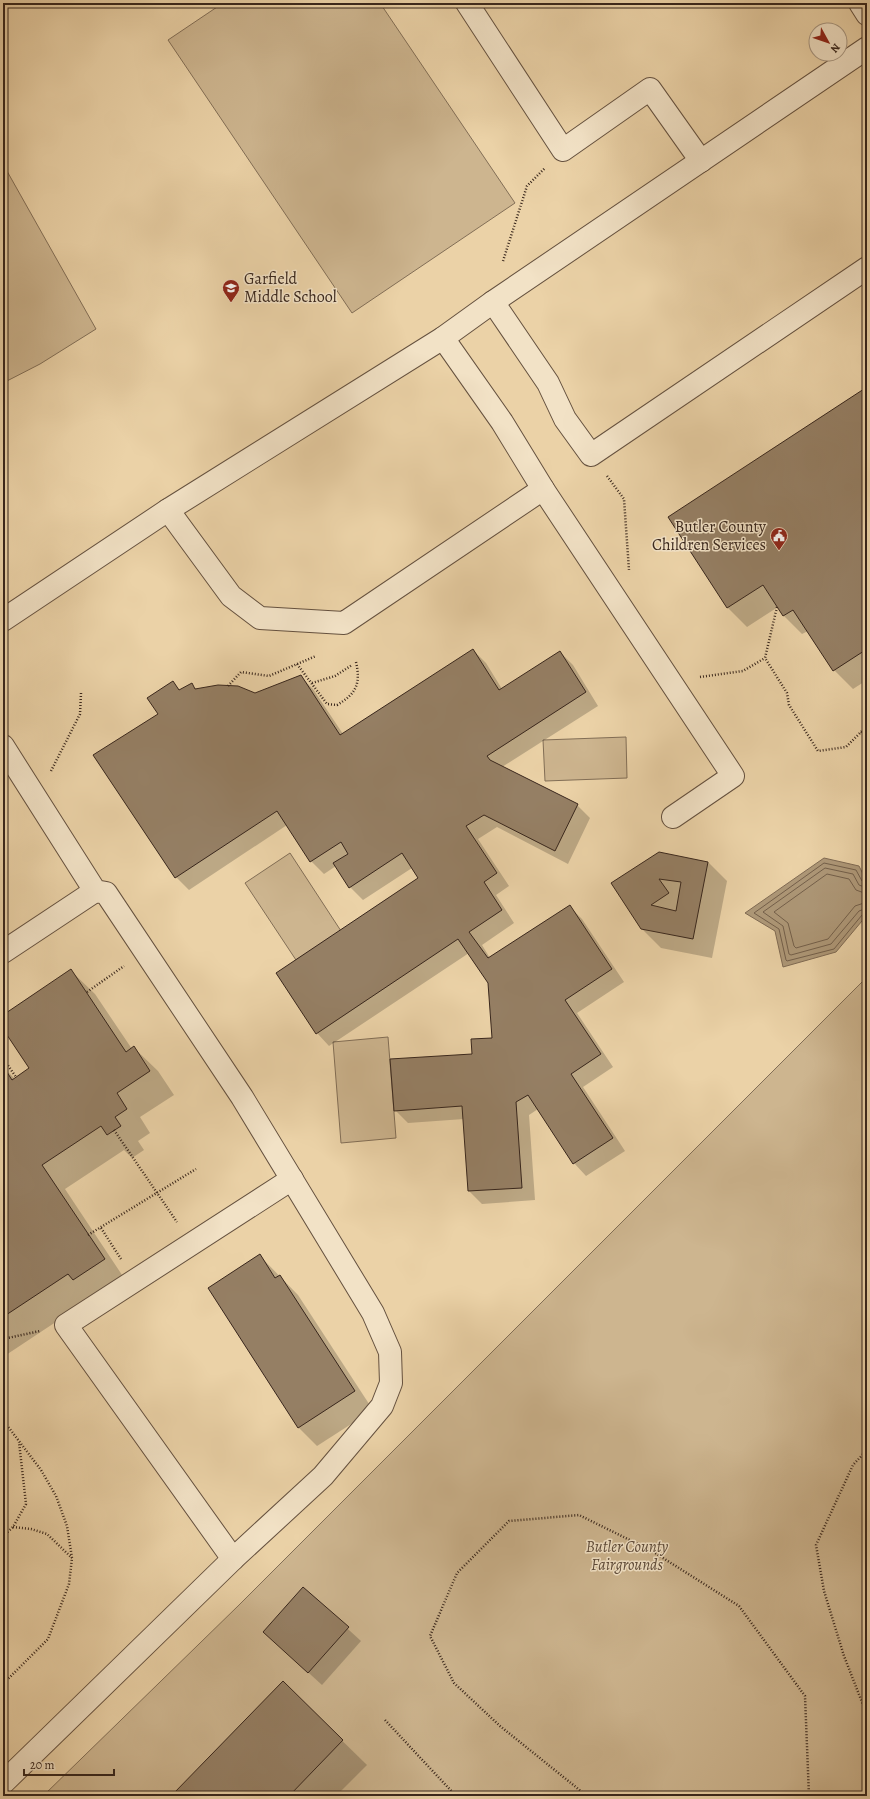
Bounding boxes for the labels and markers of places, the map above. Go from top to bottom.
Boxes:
place label: Garfield Middle School [244,268,337,308]
school or university icon: Garfield Middle School [221,278,241,303]
place label: Butler County Children Services [652,516,767,556]
public building icon: Butler County Children Services [769,526,789,551]

